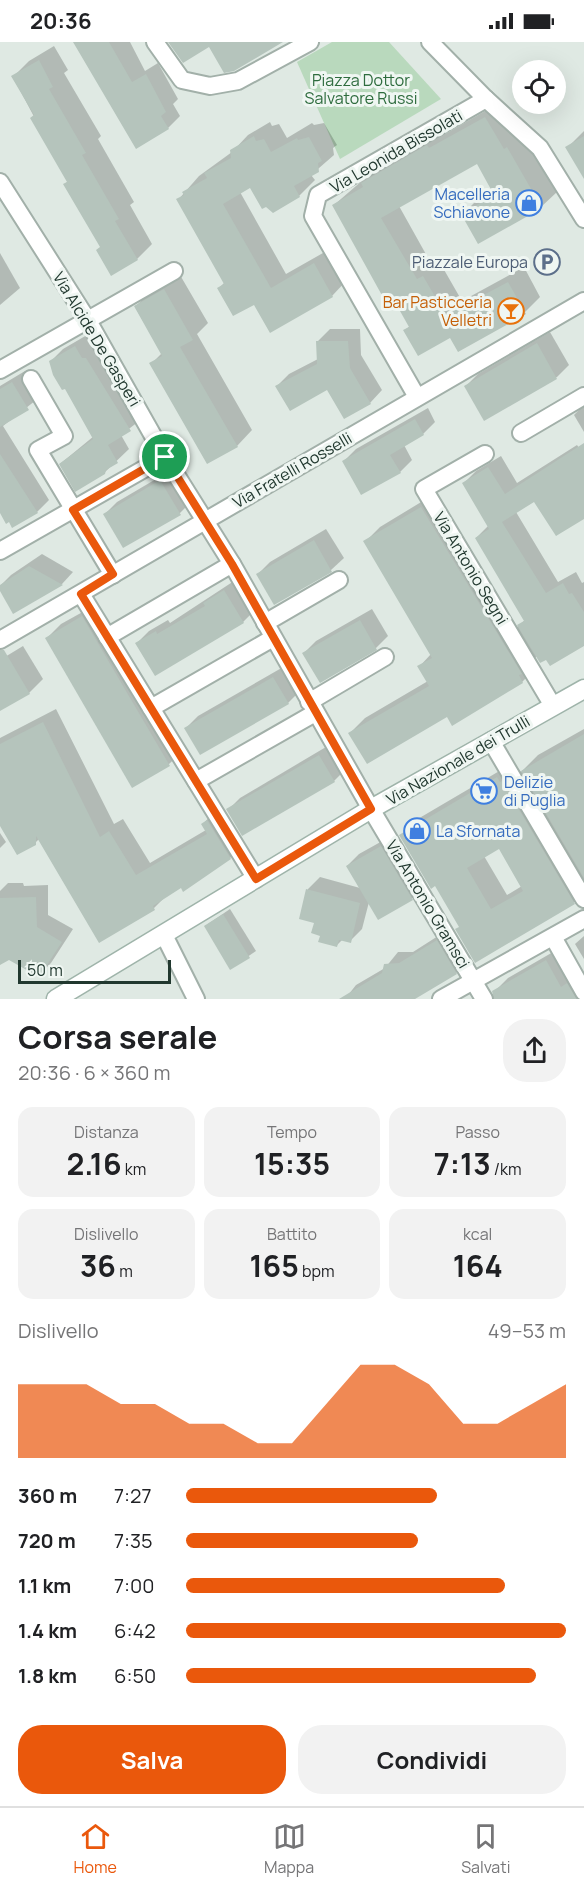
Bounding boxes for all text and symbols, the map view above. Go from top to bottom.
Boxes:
text: 20:36 [30,6,92,36]
map controls [512,60,566,114]
button: locate [512,60,566,114]
park label: Piazza Dottor Salvatore Russi [305,69,417,109]
street label: Via Leonida Bissolati [326,104,466,198]
place label: Macelleria Schiavone [433,183,510,223]
shop icon: Macelleria Schiavone [514,188,544,218]
parking icon: Piazzale Europa [532,247,562,277]
place label: Piazzale Europa [412,251,528,273]
street label: Via Alcide De Gasperi [48,268,146,410]
place label: Bar Pasticceria Velletri [383,291,492,331]
bar icon: Bar Pasticceria Velletri [496,296,526,326]
street label: Via Fratelli Rosselli [228,427,356,513]
pin [139,431,190,482]
icon: arrive [148,440,181,473]
street label: Via Antonio Segni [429,507,513,629]
street label: Via Nazionale dei Trulli [382,710,534,810]
place label: Delizie di Puglia [504,771,565,811]
supermarket icon: Delizie di Puglia [469,776,499,806]
shop icon: La Sfornata [402,816,432,846]
place label: La Sfornata [436,820,520,842]
street label: Via Antonio Gramsci [381,836,475,972]
scale bar [18,957,171,984]
text: 50 m [27,959,63,981]
text: Corsa serale [18,1014,217,1059]
button: share [503,1019,566,1082]
text: 20:36 · 6 × 360 m [18,1059,170,1086]
text: Distanza [74,1121,139,1143]
text: Tempo [267,1121,317,1143]
text: Passo [455,1121,500,1143]
text: 2.16 [66,1143,122,1184]
text: 15:35 [254,1143,330,1184]
text: 7:13 [434,1143,491,1184]
text: km [122,1158,146,1180]
text: /km [491,1158,522,1180]
text: Dislivello [74,1223,139,1245]
text: Battito [267,1223,317,1245]
text: kcal [463,1223,492,1245]
text: 36 [80,1245,116,1286]
text: 165 [249,1245,299,1286]
text: 164 [453,1245,503,1286]
text: m [116,1260,133,1282]
text: bpm [299,1260,335,1282]
text: Dislivello [18,1317,99,1344]
text: 49–53 m [488,1317,566,1344]
text: 360 m [18,1482,77,1509]
text: 7:27 [114,1482,151,1509]
text: 720 m [18,1527,76,1554]
text: 7:35 [114,1527,153,1554]
text: 1.1 km [18,1572,71,1599]
text: 7:00 [114,1572,154,1599]
text: 1.4 km [18,1617,77,1644]
text: 6:42 [114,1617,156,1644]
text: 1.8 km [18,1662,77,1689]
text: 6:50 [114,1662,156,1689]
button: Salva [18,1725,286,1794]
button: Condividi [298,1725,566,1794]
tab: Home [74,1820,117,1878]
tab: Mappa [264,1820,314,1878]
tab: Salvati [461,1820,510,1878]

